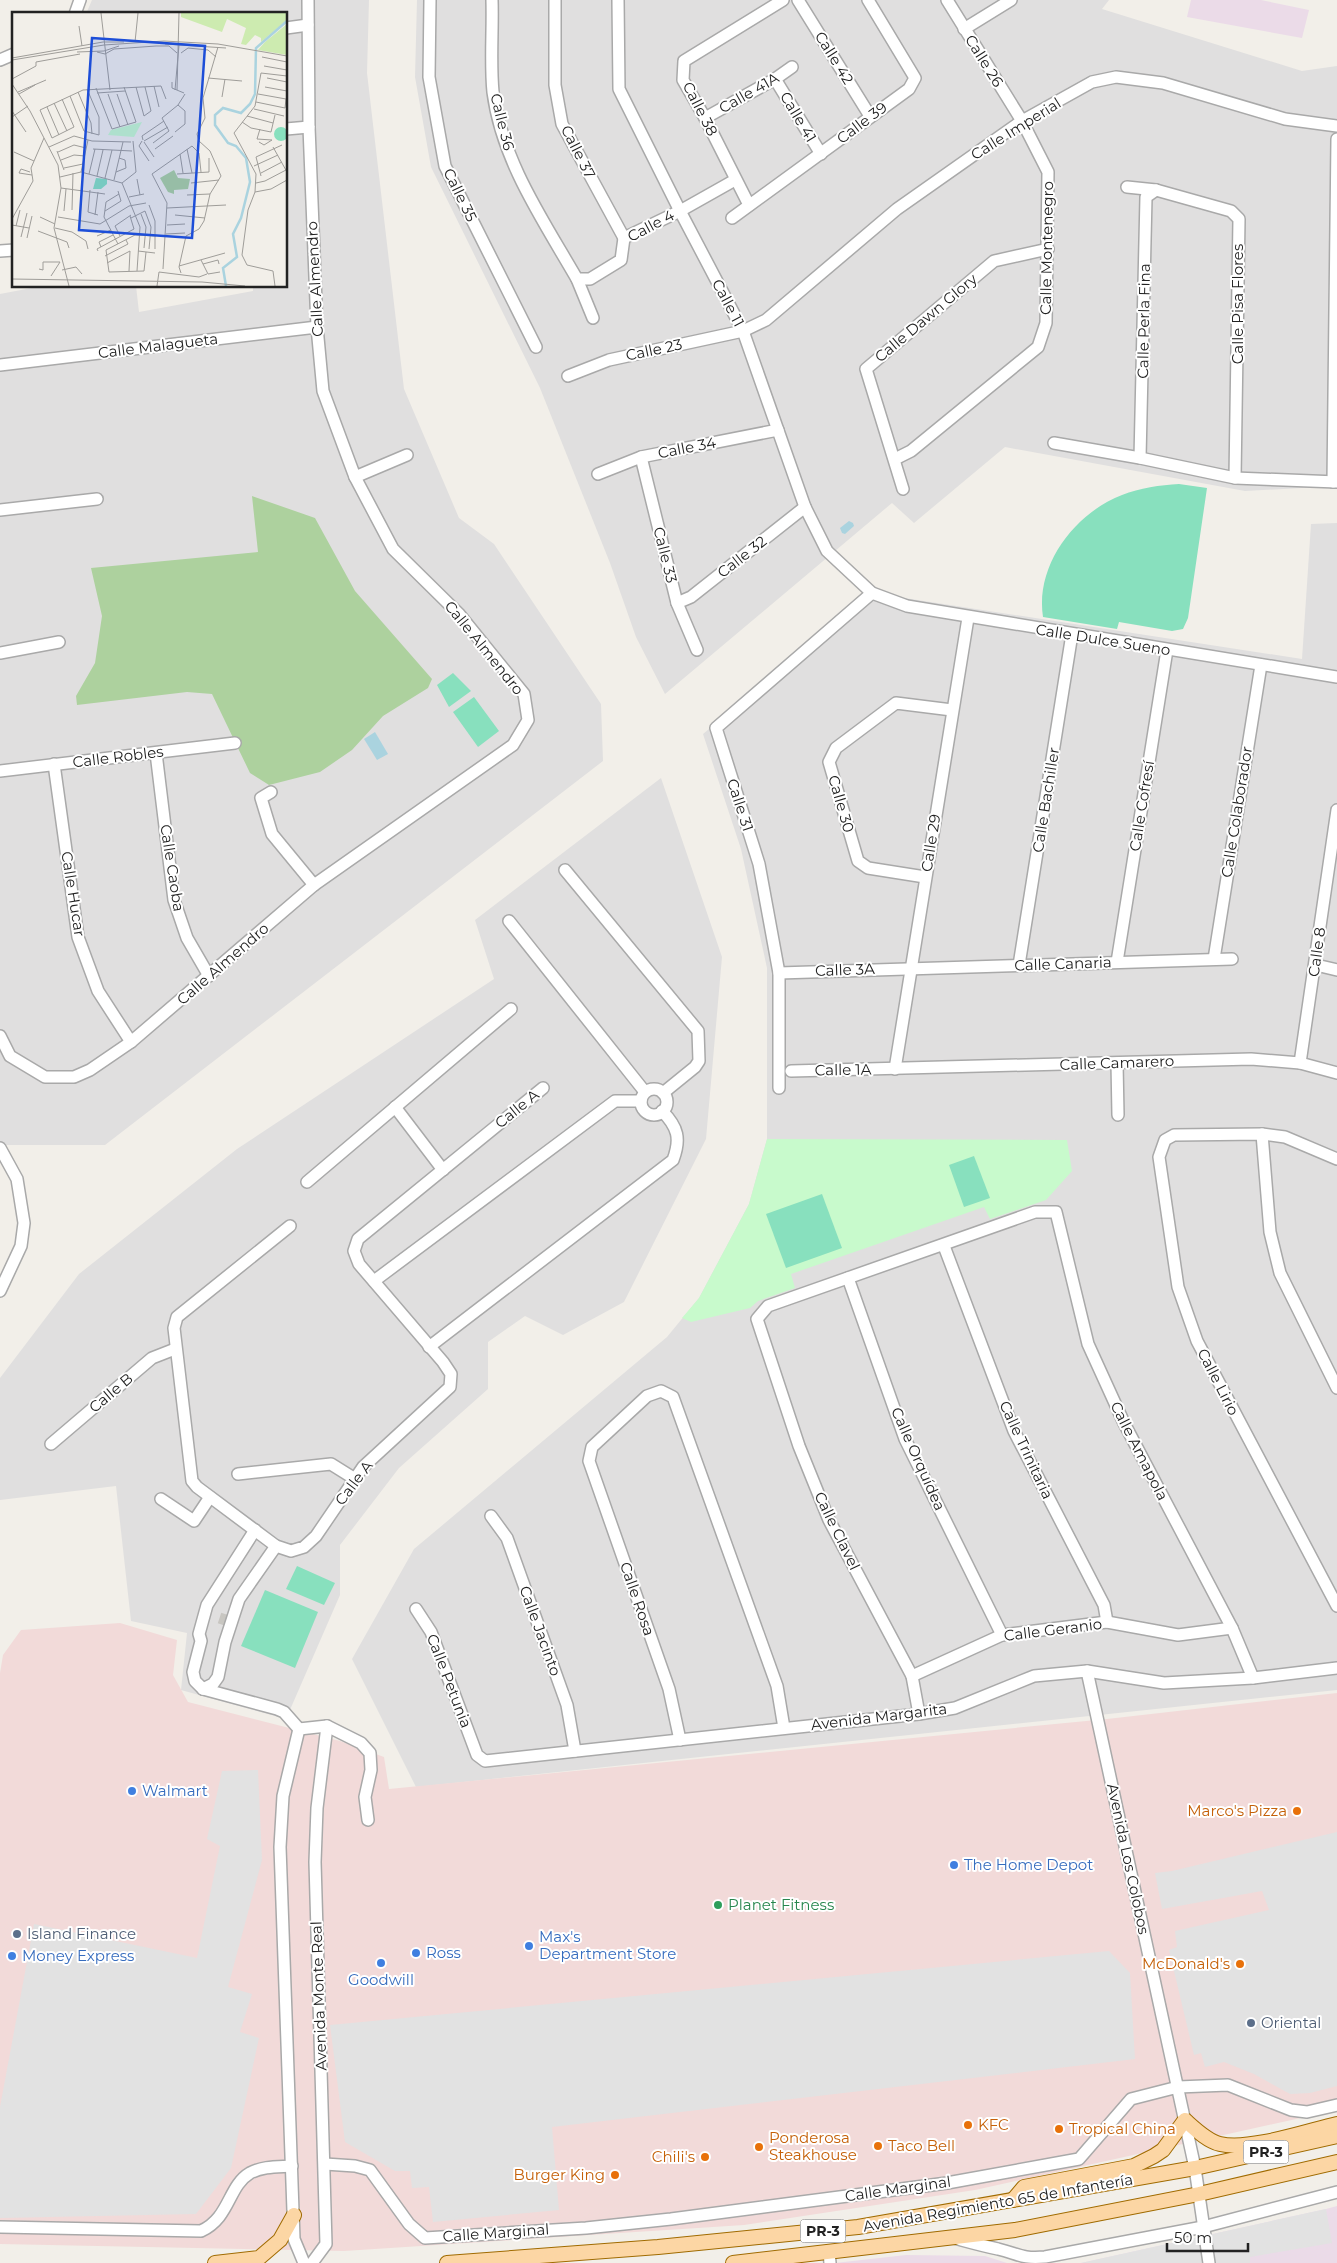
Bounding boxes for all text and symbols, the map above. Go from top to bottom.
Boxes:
inset map [12,12,288,288]
street label: Calle 42 [811,28,858,88]
street label: Calle 26 [961,31,1008,90]
street label: Calle 41A [715,68,782,117]
street label: Calle 38 [679,78,722,139]
street label: Calle 41 [776,88,821,145]
street label: Calle 36 [486,91,519,152]
street label: Calle Imperial [967,93,1064,164]
street label: Calle 39 [833,98,891,148]
street label: Calle 37 [557,122,600,182]
street label: Calle 35 [439,165,482,225]
street label: Calle Montenegro [1036,181,1057,315]
street label: Calle 4 [624,205,678,246]
street label: Calle Almendro [302,221,327,337]
street label: Calle Pisa Flores [1228,244,1247,364]
street label: Calle Perla Fina [1133,263,1154,379]
street label: Calle Dawn Glory [871,269,981,366]
street label: Calle 11 [708,276,749,330]
street label: Calle Malagueta [97,329,219,362]
street label: Calle 23 [624,334,684,365]
street label: Calle 34 [656,433,718,462]
street label: Calle 33 [649,525,682,585]
street label: Calle 32 [713,531,770,582]
street label: Calle Almendro [441,597,528,699]
street label: Calle Dulce Sueno [1034,619,1172,660]
street label: Calle Robles [71,742,164,771]
street label: Calle Colaborador [1217,745,1256,879]
street label: Calle Bachiller [1028,746,1063,854]
street label: Calle Cofresí [1125,758,1158,853]
street label: Calle 30 [824,773,859,835]
street label: Calle 31 [723,776,758,834]
street label: Calle 29 [917,813,944,873]
street label: Calle Caoba [156,823,189,913]
street label: Calle Hucar [57,850,90,938]
street label: Calle Almendro [173,918,273,1009]
street label: Calle 8 [1304,926,1329,978]
street label: Calle Canaria [1014,952,1112,975]
street label: Calle 3A [815,959,875,980]
street label: Calle Camarero [1059,1051,1175,1074]
street label: Calle 1A [815,1060,872,1079]
street label: Calle A [491,1085,543,1132]
street label: Calle Lirio [1193,1345,1243,1418]
street label: Calle B [85,1369,137,1417]
street label: Calle Trinitaria [995,1398,1058,1502]
street label: Calle Amapola [1106,1398,1173,1503]
street label: Calle Orquídea [887,1404,950,1513]
street label: Calle A [331,1456,377,1509]
street label: Calle Clavel [810,1489,865,1573]
street label: Calle Rosa [616,1559,659,1638]
street label: Calle Jacinto [515,1583,566,1678]
street label: Calle Geranio [1003,1614,1103,1645]
street label: Calle Petunia [423,1631,476,1731]
street label: Avenida Margarita [810,1699,948,1734]
place label: Walmart [142,1781,208,1800]
street label: Avenida Los Colobos [1103,1782,1154,1936]
marker: Walmart [126,1785,138,1797]
place label: Marco's Pizza [1187,1801,1287,1820]
marker: Marco's Pizza [1291,1805,1303,1817]
place label: The Home Depot [964,1855,1093,1874]
marker: The Home Depot [948,1859,960,1871]
place label: Planet Fitness [728,1895,834,1914]
marker: Planet Fitness [712,1899,724,1911]
street label: Avenida Monte Real [306,1921,331,2071]
place label: Island Finance [27,1924,136,1943]
place label: Max's Department Store [539,1927,676,1963]
marker: Island Finance [11,1928,23,1940]
marker: Max's Department Store [523,1940,535,1952]
place label: Ross [426,1943,461,1962]
place label: Money Express [22,1946,134,1965]
marker: Ross [410,1947,422,1959]
marker: Money Express [6,1950,18,1962]
place label: McDonald's [1142,1954,1230,1973]
marker: Goodwill [375,1957,387,1969]
marker: McDonald's [1234,1958,1246,1970]
place label: Goodwill [348,1970,414,1989]
place label: Oriental [1261,2013,1321,2032]
marker: Oriental [1245,2017,1257,2029]
place label: KFC [978,2115,1009,2134]
marker: KFC [962,2119,974,2131]
place label: Tropical China [1069,2119,1176,2138]
marker: Tropical China [1053,2123,1065,2135]
place label: Ponderosa Steakhouse [769,2128,857,2164]
place label: Taco Bell [888,2136,955,2155]
marker: Taco Bell [872,2140,884,2152]
road number: PR-3 [1244,2140,1288,2164]
marker: Ponderosa Steakhouse [753,2141,765,2153]
place label: Chili's [652,2147,695,2166]
marker: Chili's [699,2151,711,2163]
place label: Burger King [513,2165,605,2184]
marker: Burger King [609,2169,621,2181]
street label: Avenida Regimiento 65 de Infantería [861,2169,1134,2236]
street label: Calle Marginal [844,2172,952,2205]
street label: Calle Marginal [442,2219,550,2246]
road number: PR-3 [800,2220,846,2242]
scale bar [1167,2220,1248,2252]
text: 50 m [1174,2228,1212,2247]

